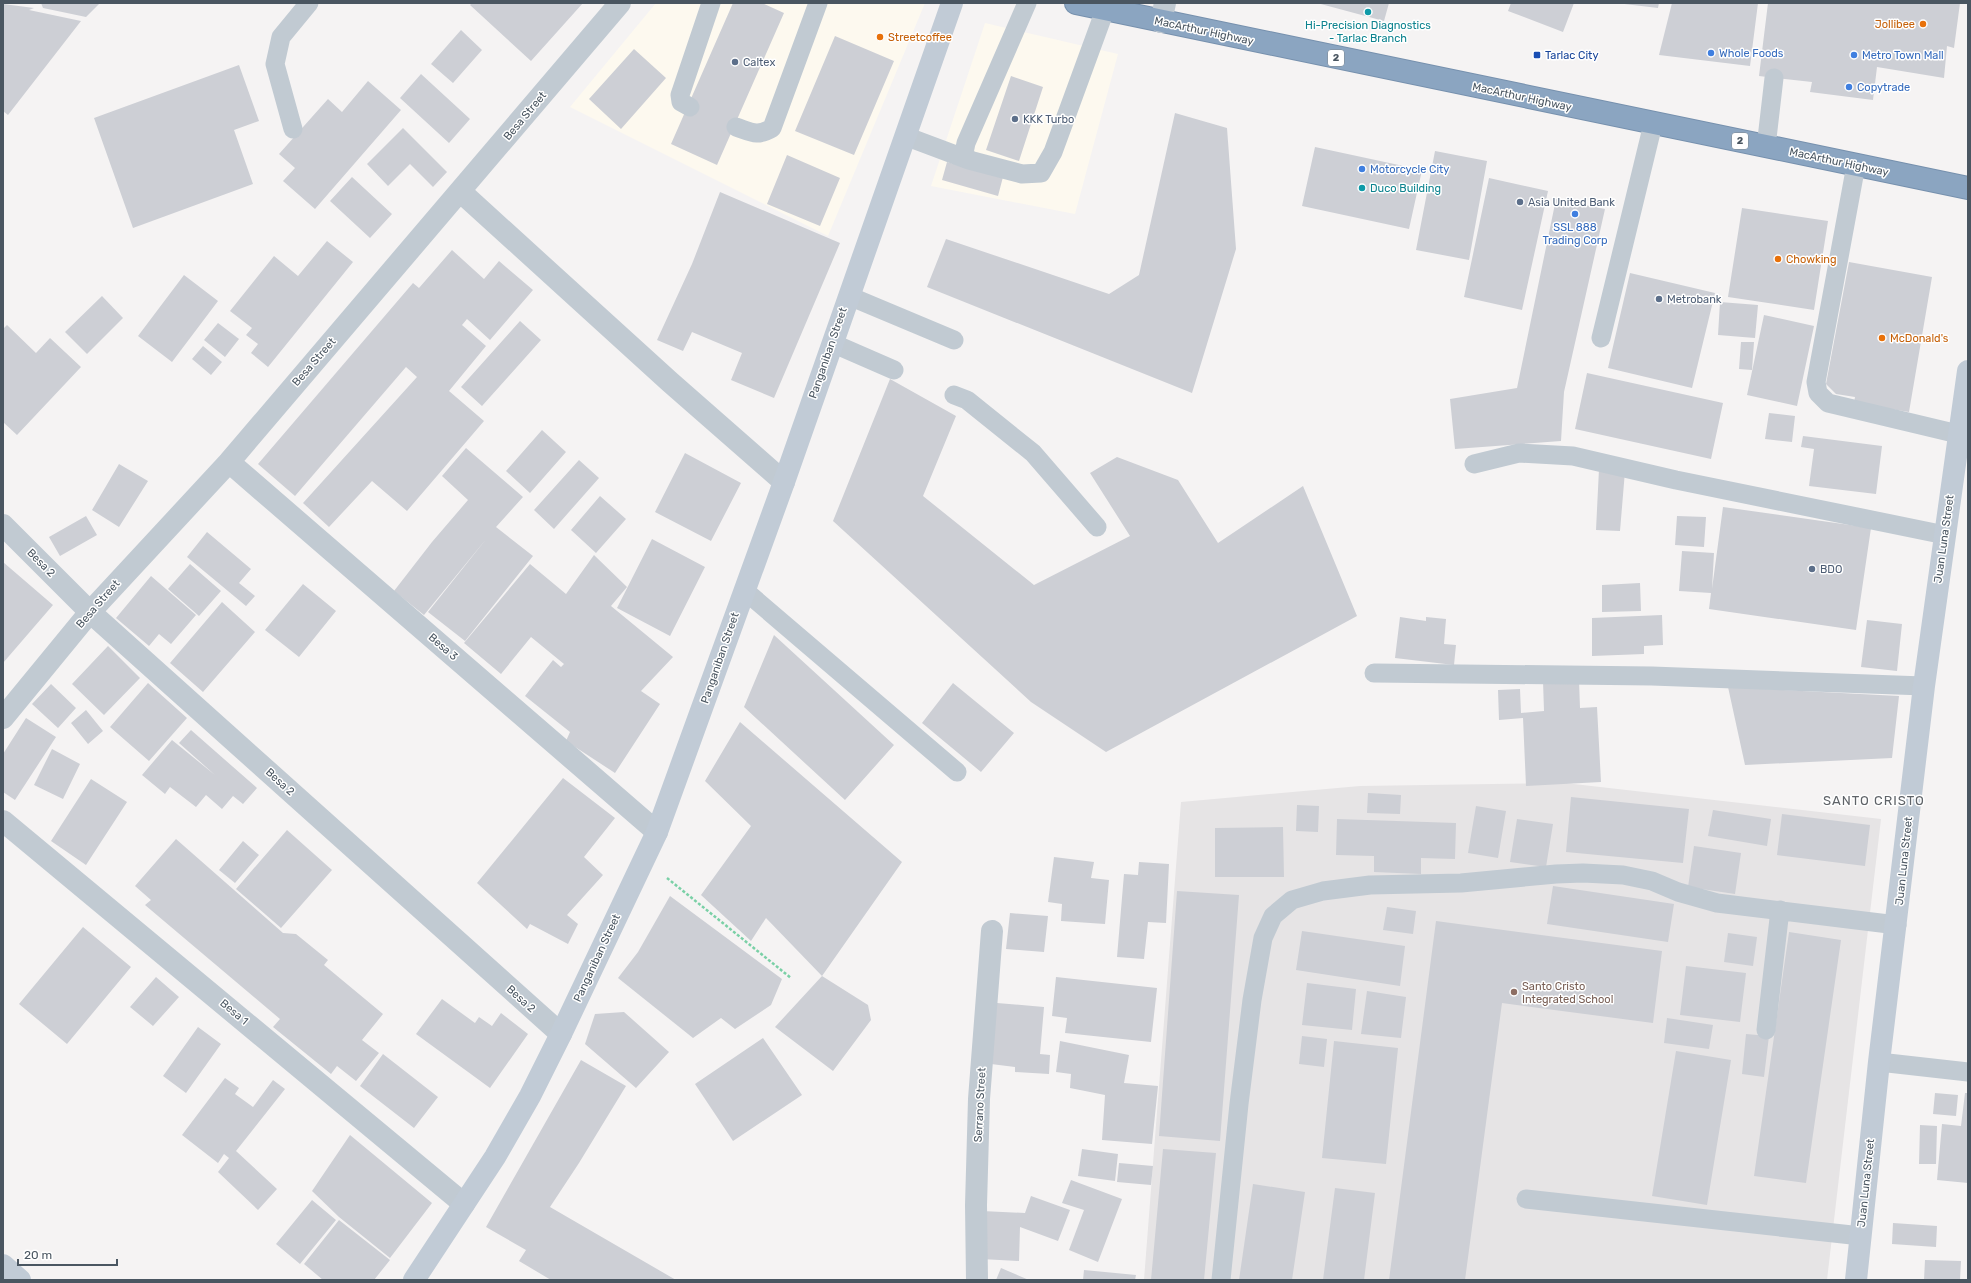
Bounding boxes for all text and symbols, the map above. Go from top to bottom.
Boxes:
marker: Hi-Precision Diagnostics - Tarlac Branch [1363,7,1373,17]
street label: MacArthur Highway [1153,14,1255,48]
place label: Jollibee [1875,18,1915,31]
place label: Hi-Precision Diagnostics - Tarlac Branch [1305,19,1431,45]
marker: Jollibee [1918,19,1928,29]
place label: Streetcoffee [888,31,952,44]
marker: Streetcoffee [875,32,885,42]
place label: Whole Foods [1719,47,1784,60]
marker: Whole Foods [1706,48,1716,58]
place label: Tarlac City [1545,49,1598,62]
place label: Metro Town Mall [1862,49,1944,62]
road number: 2 [1328,50,1344,66]
marker: Tarlac City [1532,50,1542,60]
marker: Metro Town Mall [1849,50,1859,60]
place label: Caltex [743,56,775,69]
marker: Caltex [730,57,740,67]
street label: MacArthur Highway [1471,80,1573,114]
place label: Copytrade [1857,81,1910,94]
marker: Copytrade [1844,82,1854,92]
street label: Besa Street [501,88,550,143]
place label: KKK Turbo [1023,113,1074,126]
marker: KKK Turbo [1010,114,1020,124]
road number: 2 [1732,133,1748,149]
street label: MacArthur Highway [1788,145,1890,179]
place label: Motorcycle City [1370,163,1449,176]
marker: Motorcycle City [1357,164,1367,174]
place label: Duco Building [1370,182,1441,195]
marker: Duco Building [1357,183,1367,193]
place label: Asia United Bank [1528,196,1615,209]
marker: Asia United Bank [1515,197,1525,207]
marker: SSL 888 Trading Corp [1570,209,1580,219]
place label: SSL 888 Trading Corp [1542,221,1608,247]
place label: Chowking [1786,253,1837,266]
marker: Chowking [1773,254,1783,264]
place label: Metrobank [1667,293,1722,306]
marker: Metrobank [1654,294,1664,304]
street label: Panganiban Street [806,305,850,400]
place label: McDonald's [1890,332,1949,345]
marker: McDonald's [1877,333,1887,343]
street label: Besa Street [290,335,339,389]
street label: Juan Luna Street [1931,493,1957,584]
street label: Besa 2 [24,546,58,580]
place label: BDO [1820,563,1842,576]
marker: BDO [1807,564,1817,574]
street label: Besa Street [74,577,123,631]
street label: Panganiban Street [698,610,742,705]
street label: Besa 3 [426,631,461,663]
street label: Besa 2 [263,766,297,798]
district label: SANTO CRISTO [1823,793,1925,808]
street label: Juan Luna Street [1893,815,1915,906]
street label: Panganiban Street [571,911,623,1004]
place label: Santo Cristo Integrated School [1522,980,1613,1006]
street label: Besa 2 [504,983,538,1015]
marker: Santo Cristo Integrated School [1509,987,1519,997]
street label: Besa 1 [217,997,251,1027]
street label: Serrano Street [972,1067,988,1143]
street label: Juan Luna Street [1855,1137,1877,1228]
scale bar [18,1241,117,1267]
text: 20 m [24,1248,52,1262]

